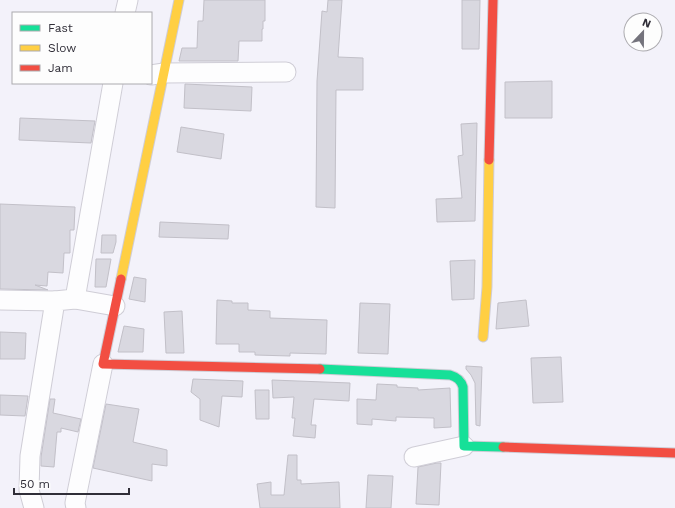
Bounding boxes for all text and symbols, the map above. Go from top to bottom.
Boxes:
legend [12,12,152,84]
north arrow [623,12,663,52]
text: N [640,16,653,31]
text: Fast [48,21,73,35]
text: Slow [48,41,76,55]
text: Jam [48,61,73,75]
scale bar [14,470,129,496]
text: 50 m [20,477,50,491]

